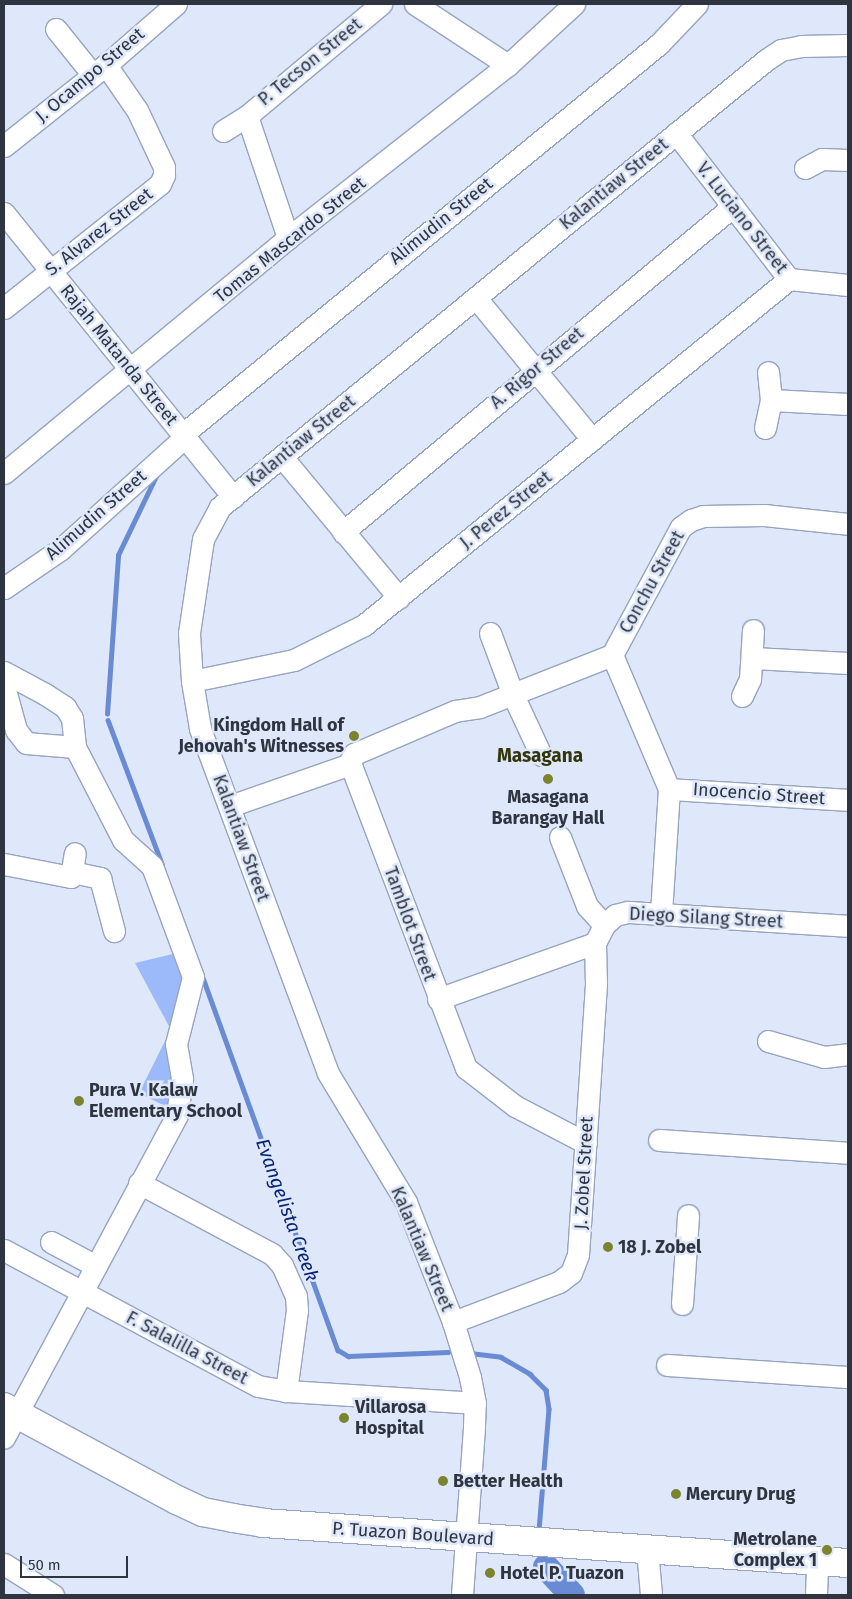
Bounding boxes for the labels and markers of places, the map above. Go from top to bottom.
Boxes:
place label: Kingdom Hall of Jehovah's Witnesses [178,715,344,758]
marker: Kingdom Hall of Jehovah's Witnesses [348,730,360,742]
marker: Masagana Barangay Hall [542,773,554,785]
place label: Masagana Barangay Hall [492,787,604,830]
place label: Pura V. Kalaw Elementary School [89,1080,242,1122]
marker: Pura V. Kalaw Elementary School [73,1095,85,1107]
place label: 18 J. Zobel [618,1236,701,1258]
marker: 18 J. Zobel [602,1241,614,1253]
place label: Villarosa Hospital [355,1397,426,1440]
marker: Villarosa Hospital [337,1411,351,1425]
place label: Better Health [453,1470,563,1492]
marker: Better Health [437,1475,449,1487]
place label: Mercury Drug [686,1483,795,1505]
marker: Mercury Drug [670,1488,682,1500]
place label: Metrolane Complex 1 [733,1529,817,1572]
marker: Metrolane Complex 1 [821,1544,833,1556]
place label: Hotel P. Tuazon [500,1562,624,1584]
marker: Hotel P. Tuazon [484,1567,496,1579]

